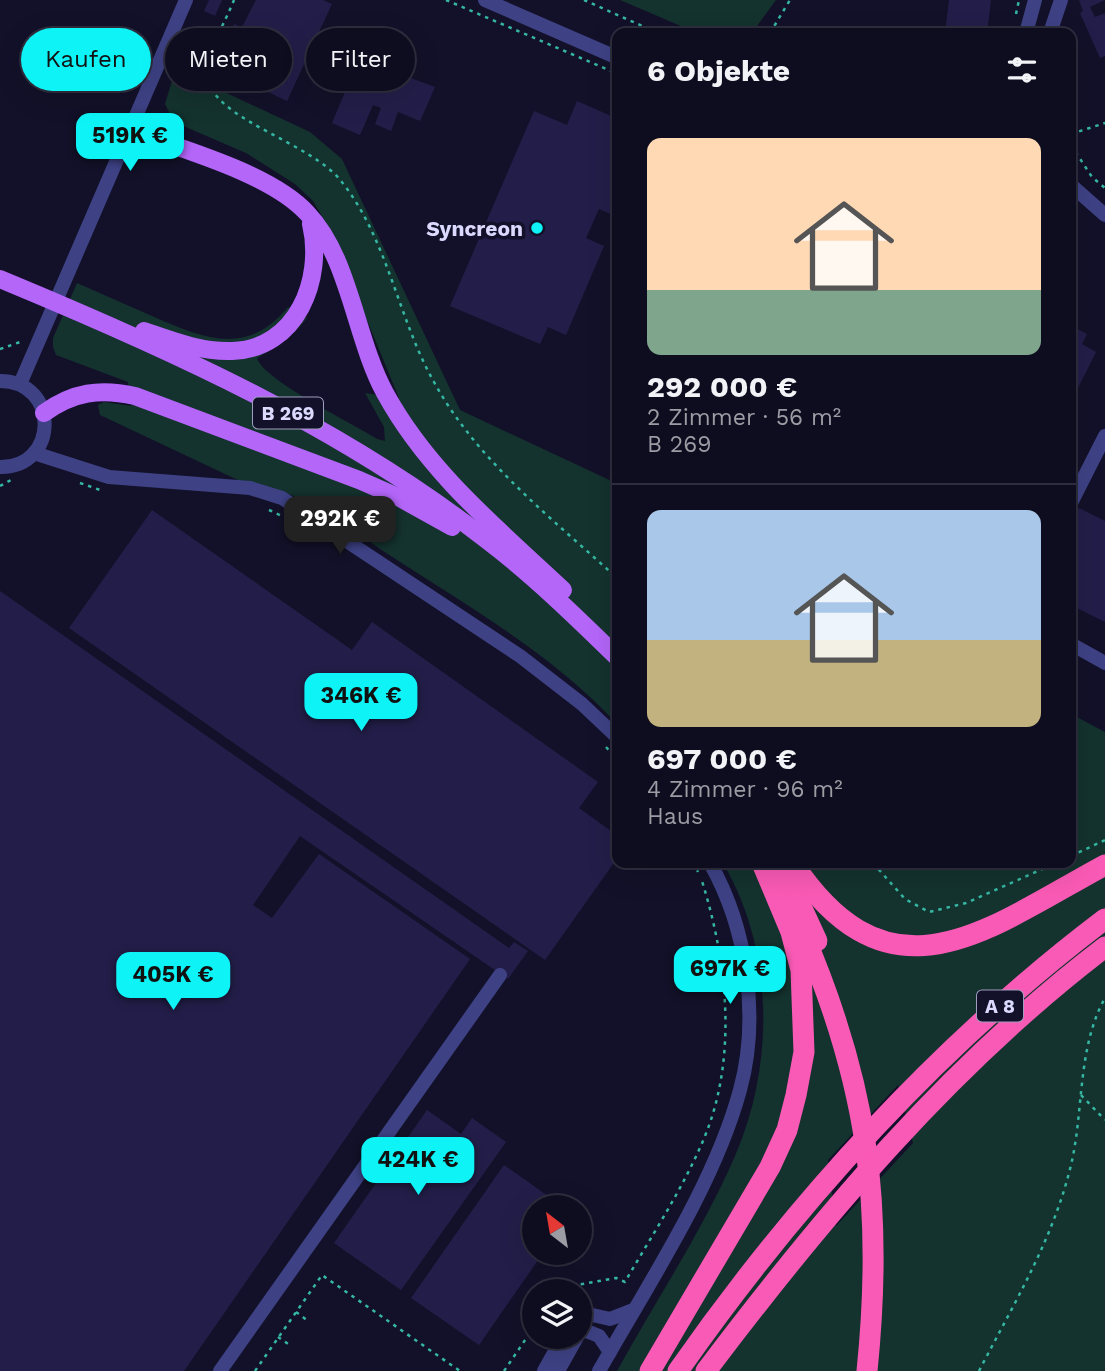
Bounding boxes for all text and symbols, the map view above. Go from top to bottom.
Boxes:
chip: Kaufen [21,28,151,91]
chip: Mieten [165,28,292,91]
chip: Filter [306,28,415,91]
icon: filters [1003,51,1041,89]
text: 6 Objekte [647,53,790,88]
pin: 519K € [73,114,187,173]
text: 519K € [92,122,168,149]
icon: home [781,183,907,309]
place label: Syncreon [426,216,523,241]
marker: Syncreon [529,220,545,236]
text: 292 000 € [647,369,797,404]
road number: B 269 [253,398,323,428]
text: 2 Zimmer · 56 m² [647,404,841,431]
text: B 269 [647,431,711,458]
pin: 292K € [283,496,397,556]
text: 292K € [300,505,380,532]
icon: home [781,555,907,681]
pin: 346K € [304,674,418,733]
text: 346K € [320,682,402,709]
text: 697 000 € [647,741,797,776]
text: 4 Zimmer · 96 m² [647,776,843,803]
text: Haus [647,803,703,830]
pin: 697K € [673,946,787,1006]
pin: 405K € [116,953,230,1012]
text: 697K € [690,955,770,982]
text: 405K € [132,961,214,988]
road number: A 8 [977,990,1023,1022]
pin: 424K € [361,1138,475,1197]
text: 424K € [377,1146,459,1173]
north arrow [522,1195,592,1265]
map controls [522,1195,592,1349]
button: layers [522,1279,592,1349]

